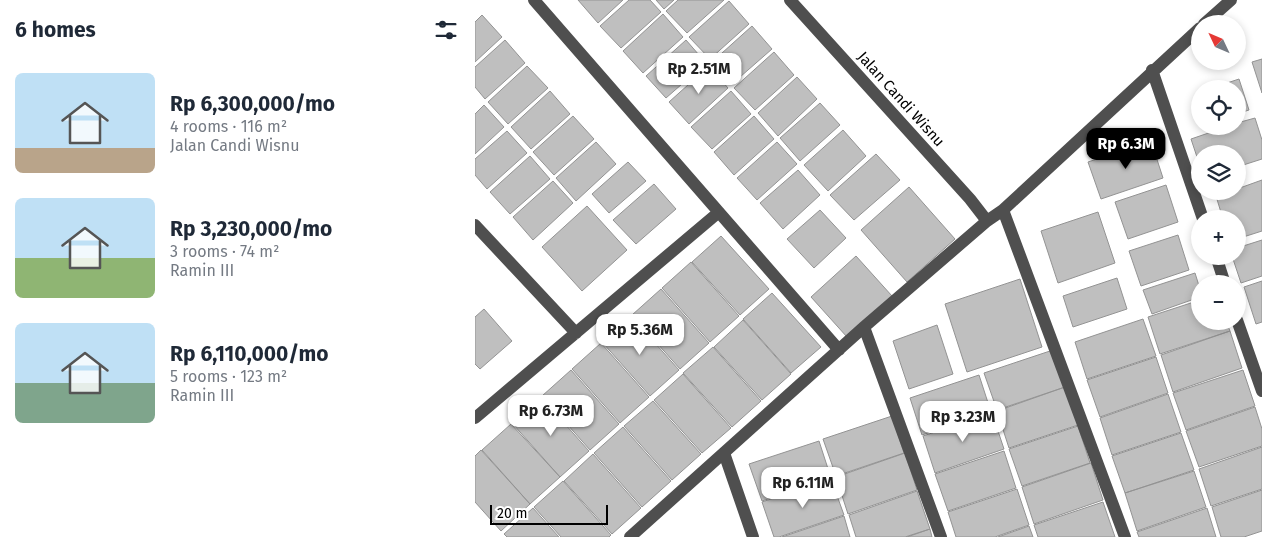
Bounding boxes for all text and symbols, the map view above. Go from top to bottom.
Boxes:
north arrow [1191,15,1246,70]
map controls [1191,15,1246,330]
icon: filters [432,16,460,44]
text: 6 homes [15,17,96,43]
street label: Jalan Candi Wisnu [854,48,948,150]
pin: Rp 2.51M [647,52,751,95]
text: Rp 2.51M [667,59,731,78]
button: locate [1191,80,1246,135]
text: Rp 6,300,000/mo [170,91,335,117]
icon: home [55,93,115,153]
text: 4 rooms · 116 m² [170,117,287,136]
pin: Rp 6.3M [1080,128,1172,170]
text: Rp 6.3M [1097,134,1155,153]
text: Jalan Candi Wisnu [170,136,299,155]
button: layers [1191,145,1246,200]
button: + [1191,210,1246,265]
text: Rp 3,230,000/mo [170,216,332,242]
icon: home [55,218,115,278]
text: 3 rooms · 74 m² [170,242,279,261]
text: Ramin III [170,261,234,280]
button: − [1191,275,1246,330]
pin: Rp 5.36M [588,314,692,356]
text: Rp 5.36M [607,320,673,339]
text: Rp 6,110,000/mo [170,341,329,367]
icon: home [55,343,115,403]
text: 5 rooms · 123 m² [170,367,287,386]
text: Ramin III [170,386,234,405]
pin: Rp 6.73M [499,394,603,437]
pin: Rp 3.23M [911,400,1015,443]
text: Rp 6.73M [519,401,583,420]
text: Rp 3.23M [931,407,995,426]
pin: Rp 6.11M [751,466,855,509]
text: Rp 6.11M [772,473,834,492]
scale bar [490,502,607,525]
text: 20 m [497,505,527,522]

